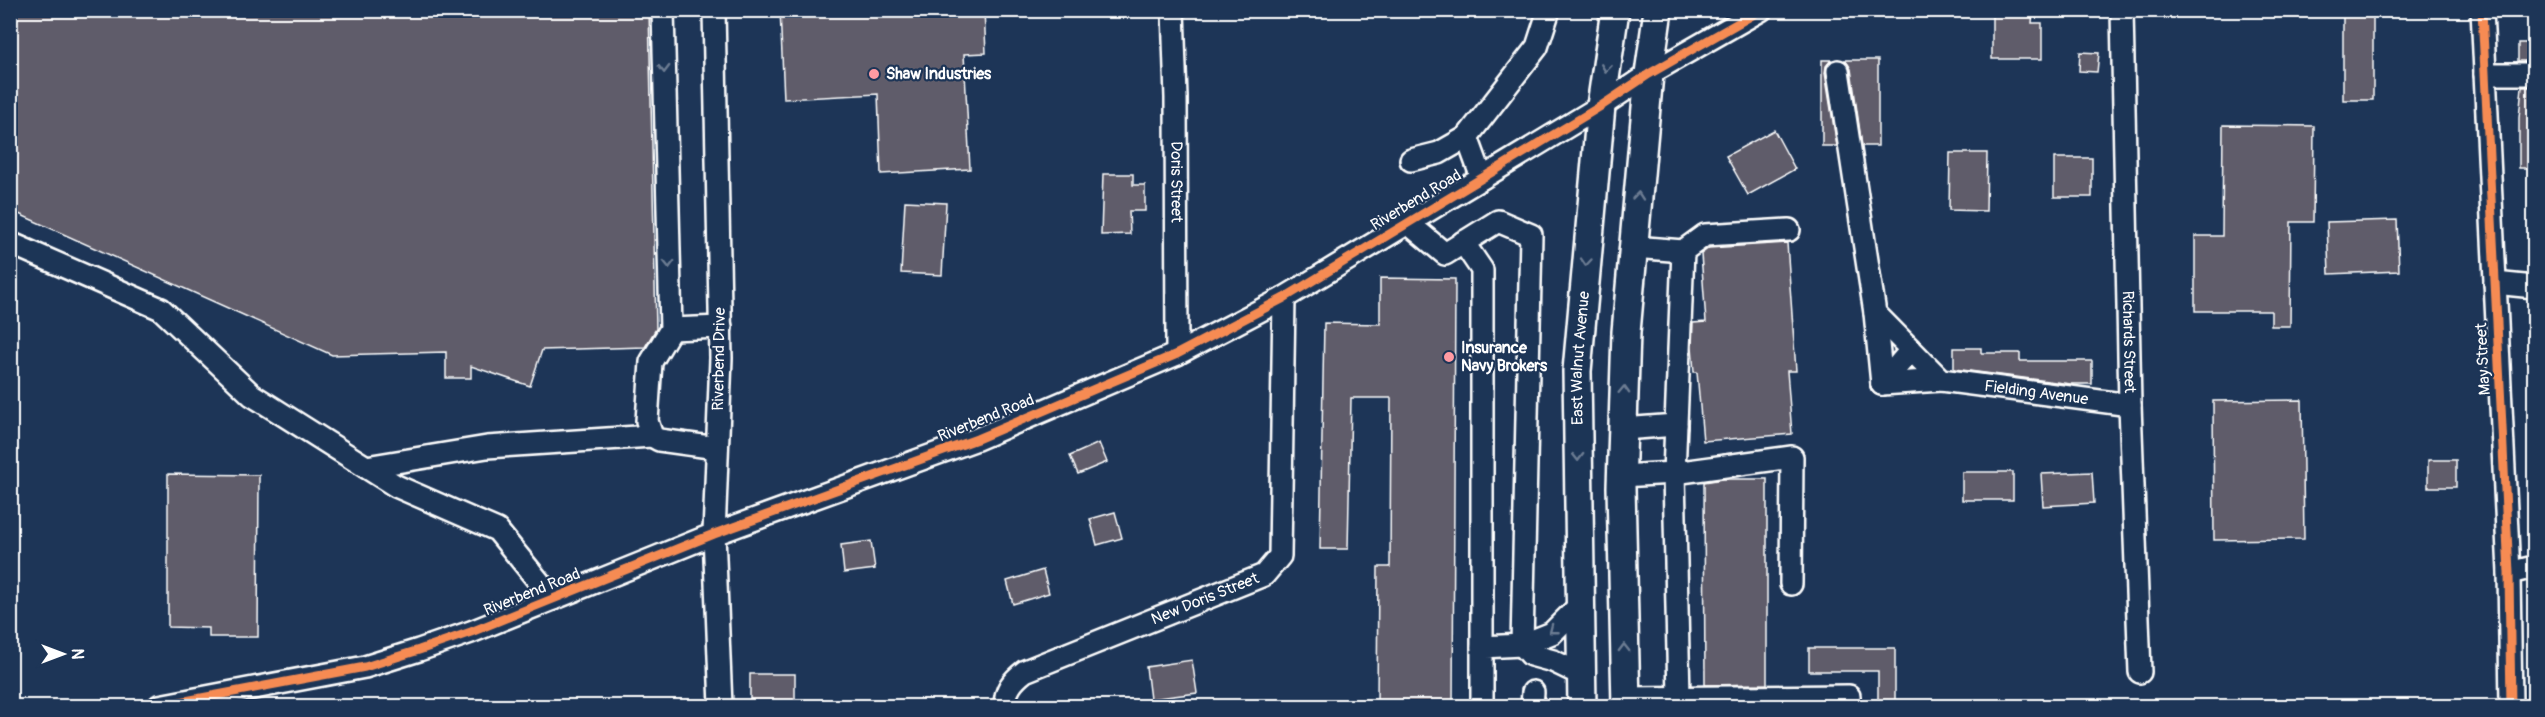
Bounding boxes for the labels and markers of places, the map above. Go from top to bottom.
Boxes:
place label: Shaw Industries [886,64,992,84]
marker: Shaw Industries [867,67,881,81]
place label: Insurance Navy Brokers [1461,338,1548,376]
marker: Insurance Navy Brokers [1442,350,1456,364]

